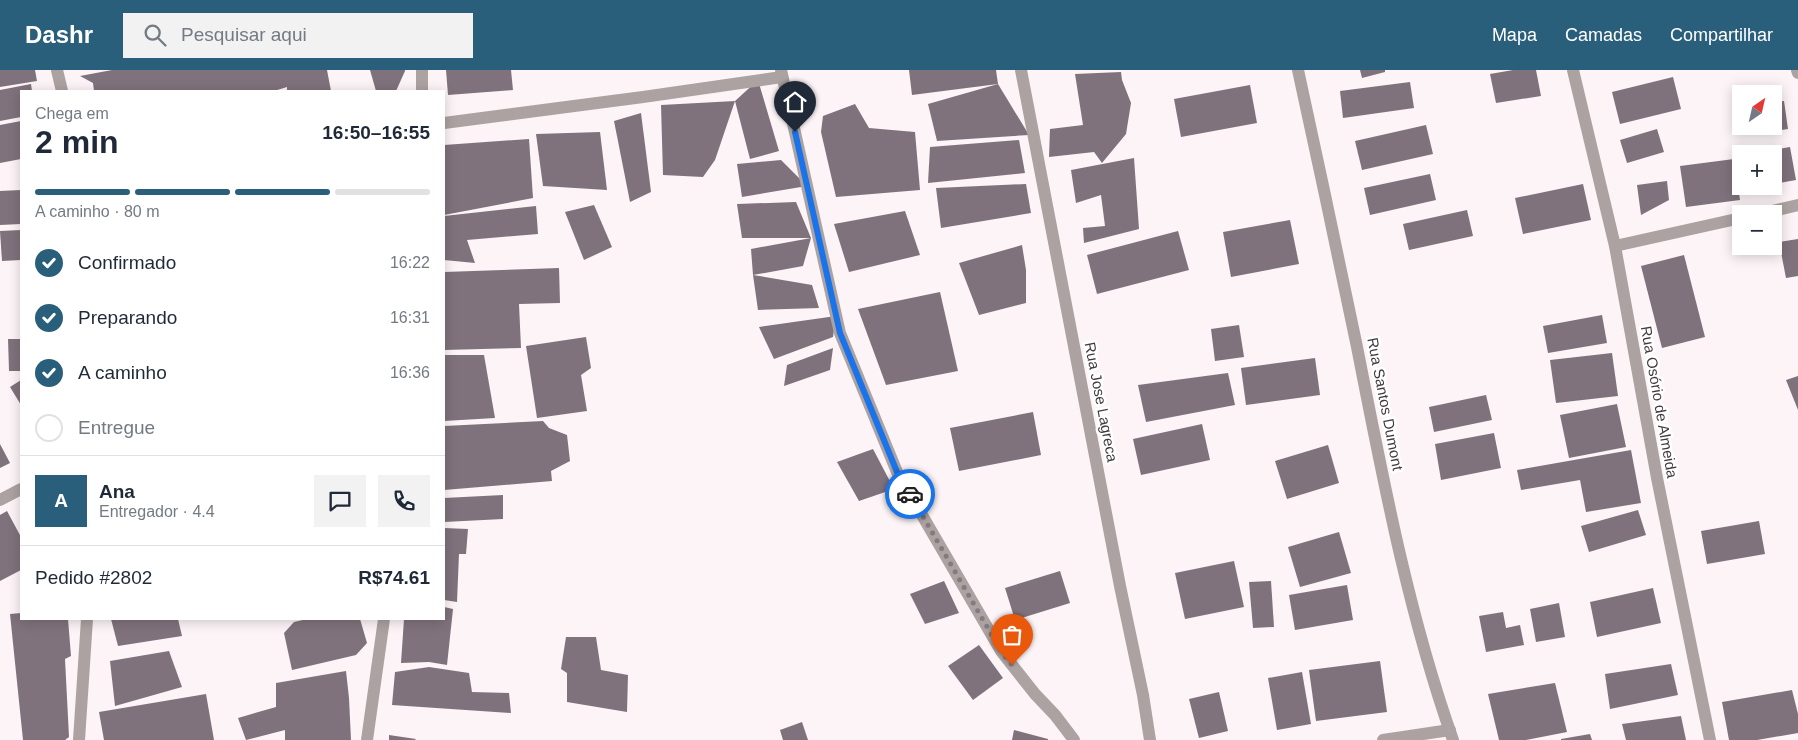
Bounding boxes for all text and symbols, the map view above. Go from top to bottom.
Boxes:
search box [123,13,473,58]
text: Dashr [25,21,93,48]
icon: search [141,21,169,49]
text: Pesquisar aqui [181,24,307,45]
text: Mapa [1492,25,1537,45]
text: Camadas [1565,25,1642,45]
text: Compartilhar [1670,25,1773,45]
pin [774,81,816,132]
north arrow [1732,85,1782,135]
map controls [1732,85,1782,255]
icon: home [781,88,809,116]
text: Chega em [35,105,109,122]
text: 16:50–16:55 [322,122,430,143]
text: 2 min [35,124,119,160]
button: + [1732,145,1782,195]
text: A caminho · 80 m [35,203,160,220]
button: − [1732,205,1782,255]
icon: check [35,249,63,277]
text: Confirmado [78,252,176,273]
text: 16:22 [390,254,430,271]
icon: check [35,304,63,332]
text: Preparando [78,307,177,328]
text: 16:31 [390,309,430,326]
street label: Rua Osório de Almeida [1638,324,1681,480]
street label: Rua Santos Dumont [1364,336,1407,473]
street label: Rua Jose Lagreca [1082,341,1122,464]
icon: check [35,359,63,387]
text: A caminho [78,362,167,383]
text: 16:36 [390,364,430,381]
text: Entregue [78,417,155,438]
courier [885,469,935,519]
button: chat [314,475,366,527]
button: phone [378,475,430,527]
icon: car [896,480,924,508]
text: Ana [99,481,135,502]
text: A [54,490,68,511]
text: Entregador · 4.4 [99,503,215,520]
text: Pedido #2802 [35,567,152,588]
text: R$74.61 [358,567,430,588]
pin [991,614,1033,665]
icon: bag [998,621,1026,649]

